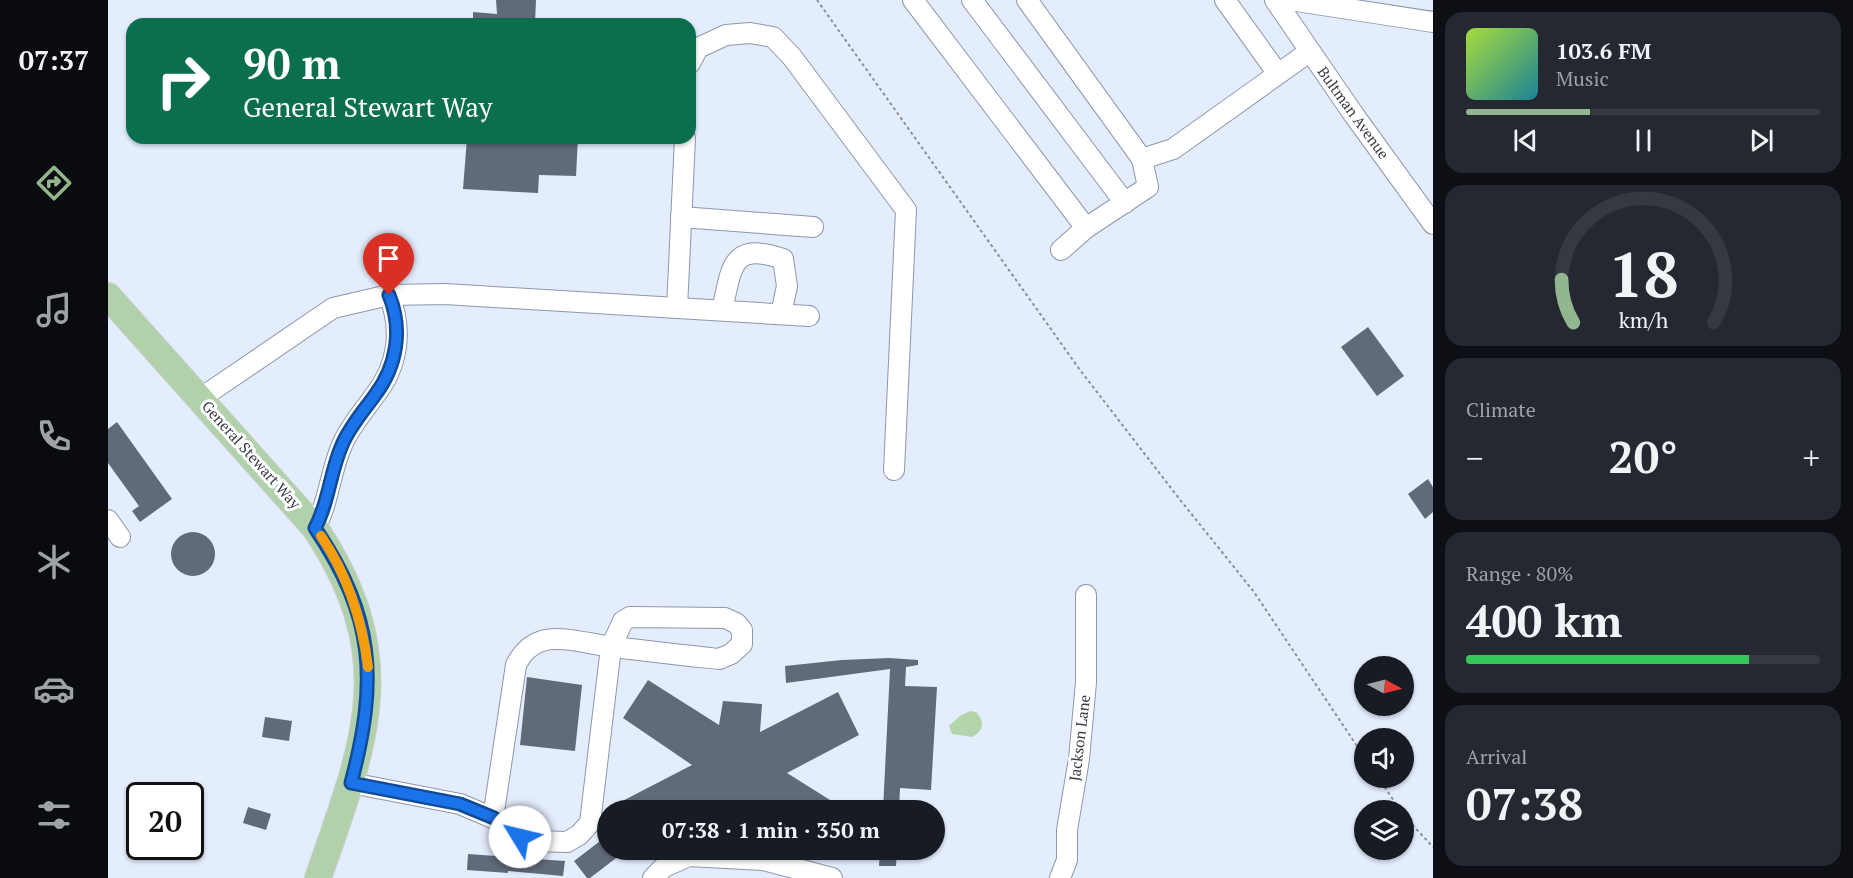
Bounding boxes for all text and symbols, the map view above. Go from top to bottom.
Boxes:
text: 90 m [243,35,341,91]
text: 103.6 FM [1556,36,1651,65]
text: 07:37 [19,42,89,78]
icon: right [144,42,222,120]
street label: Bultman Avenue [1313,62,1394,163]
text: Music [1556,65,1609,92]
text: General Stewart Way [243,89,492,125]
icon: previous [1509,124,1542,157]
icon: pause [1627,124,1660,157]
icon: next [1745,124,1778,157]
icon: directions [33,162,75,204]
text: 18 [1608,232,1678,315]
pin [363,233,414,295]
icon: arrive [372,242,405,275]
icon: music [33,289,75,331]
text: km/h [1618,306,1668,334]
street label: General Stewart Way [198,396,306,513]
text: Climate [1466,396,1536,423]
icon: phone [33,415,75,457]
text: 20° [1608,426,1678,486]
text: − [1466,436,1484,479]
text: + [1802,436,1820,479]
icon: climate [33,541,75,583]
text: Range · 80% [1466,560,1573,587]
text: 400 km [1466,590,1622,650]
north arrow [1354,656,1414,716]
map controls [1354,656,1414,860]
icon: car [33,668,75,710]
street label: Jackson Lane [1064,693,1094,782]
button: sound [1354,728,1414,788]
text: Arrival [1466,743,1527,770]
text: 07:38 [1466,773,1583,833]
speed limit sign: 20 [126,782,204,860]
icon: filters [33,794,75,836]
button: layers [1354,800,1414,860]
position arrow [488,805,552,869]
text: 07:38 · 1 min · 350 m [662,815,880,844]

